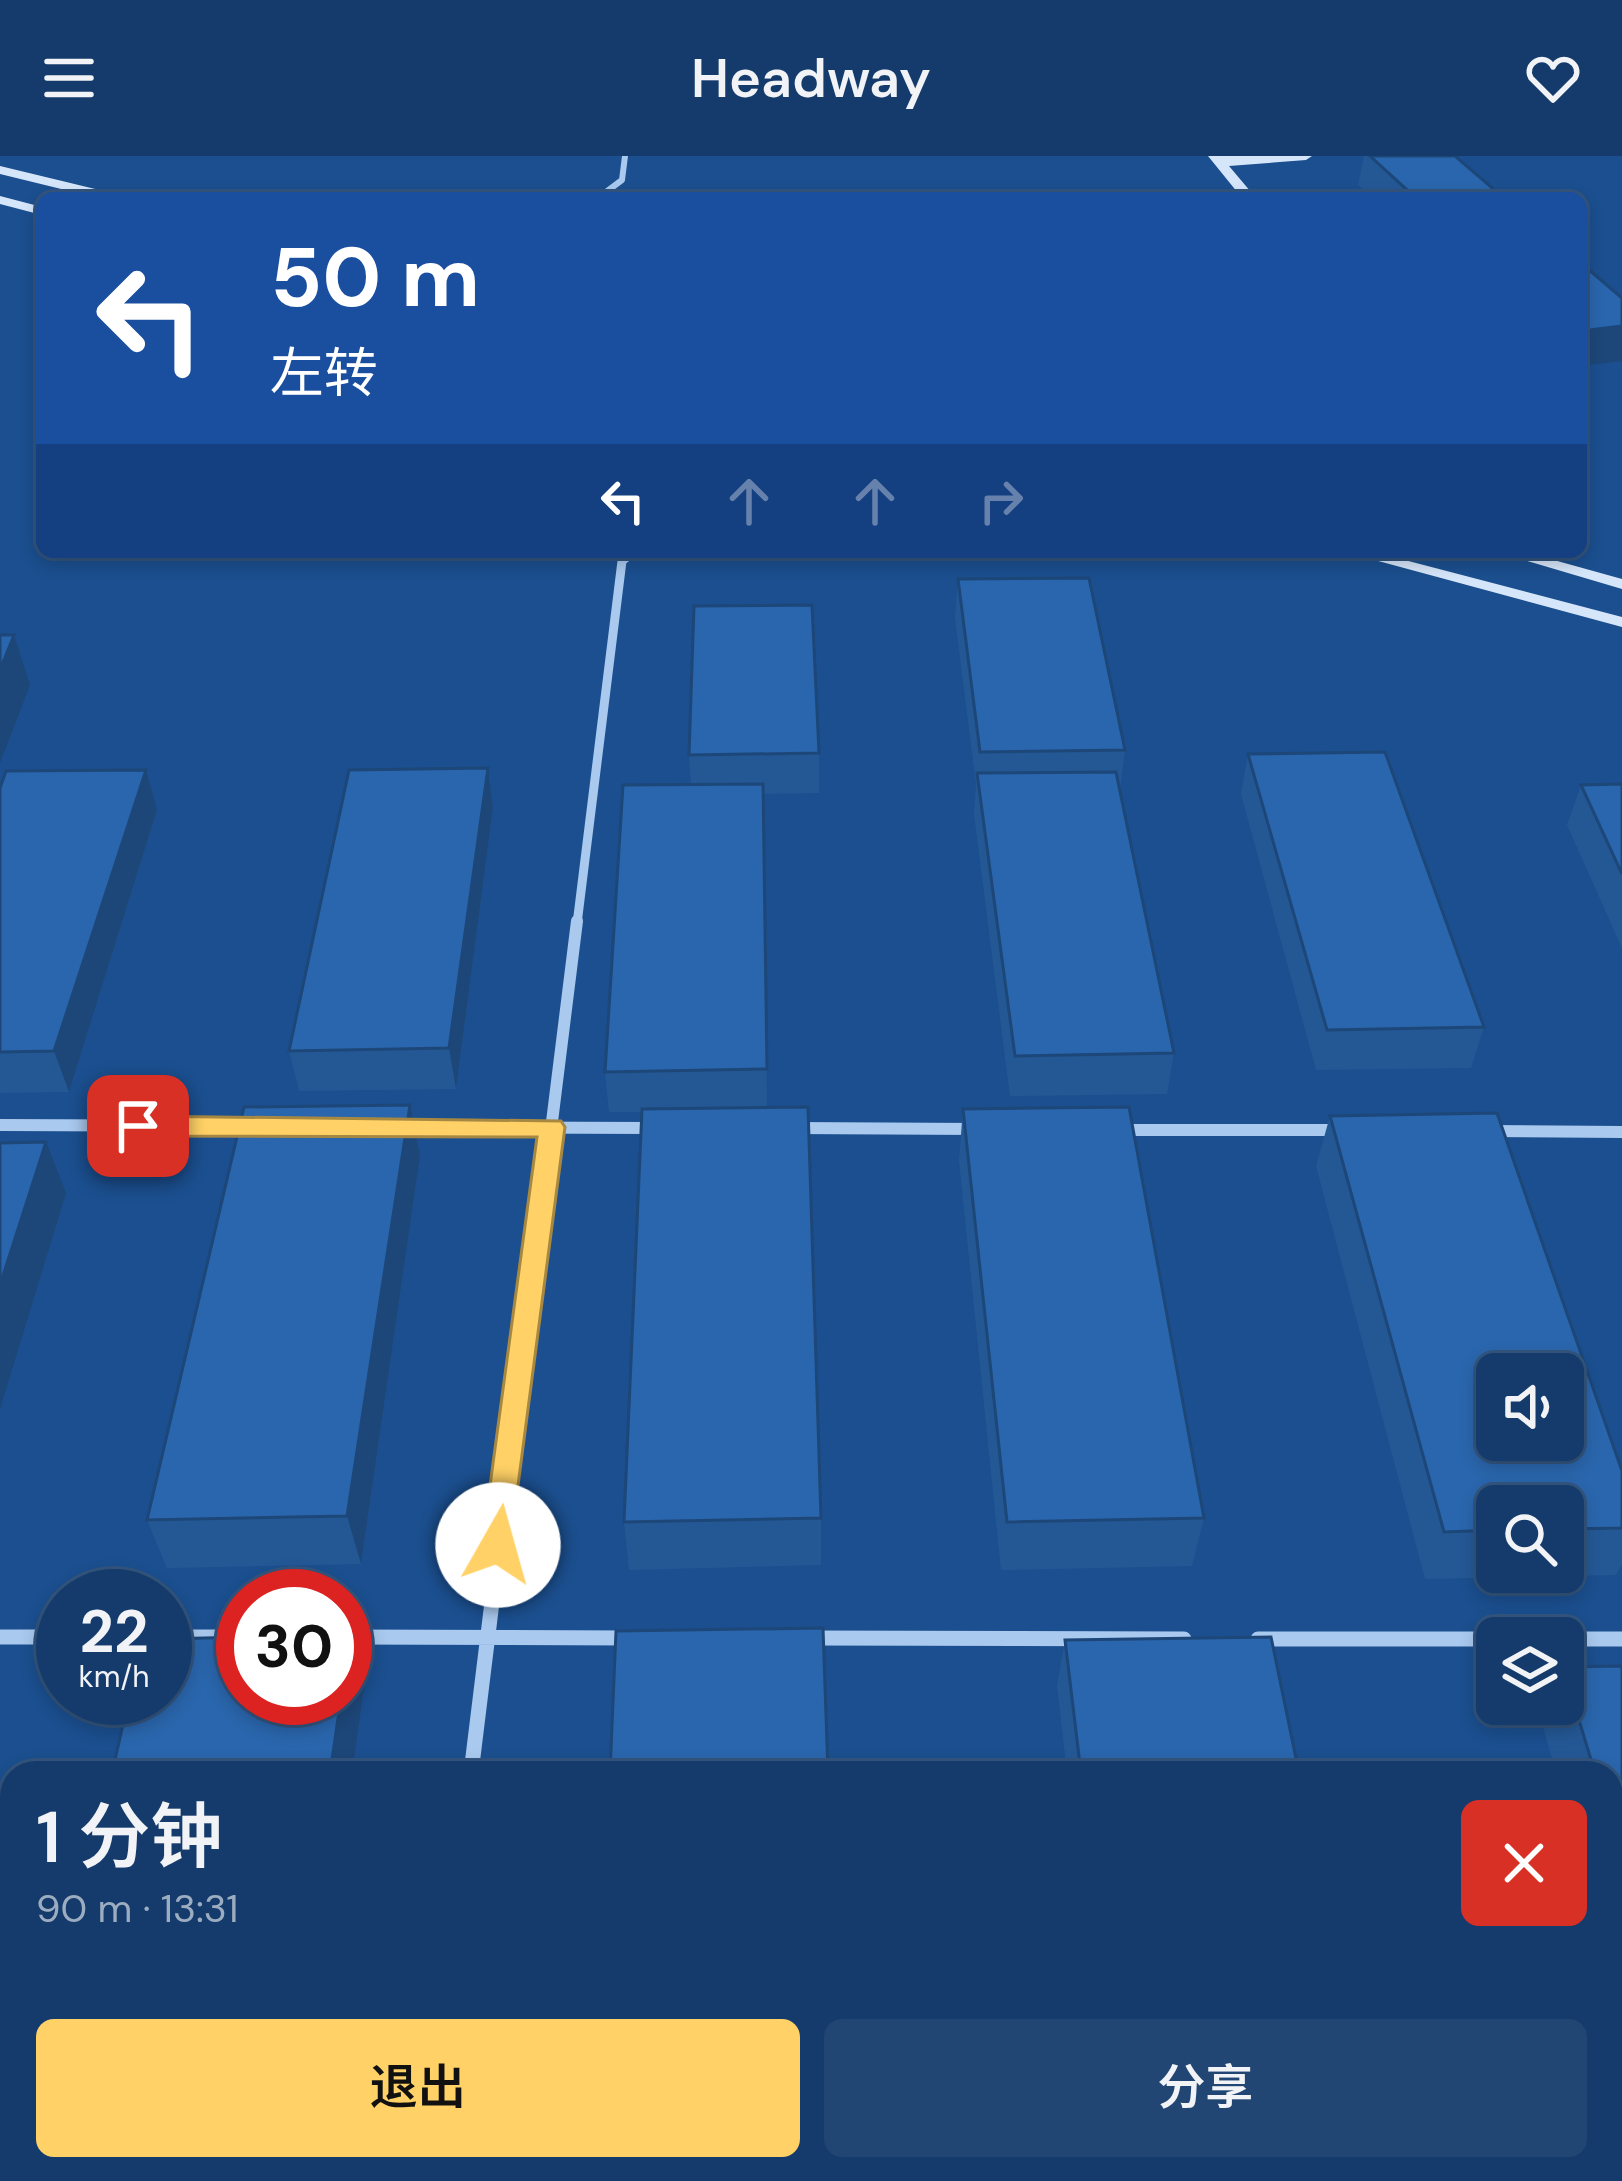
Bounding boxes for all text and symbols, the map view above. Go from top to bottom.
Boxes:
text: Headway [691,43,931,114]
icon: menu [36,45,102,111]
icon: heart [1520,45,1586,111]
text: 50 m [270,223,480,332]
icon: left [72,240,228,396]
text: 左转 [270,338,378,409]
icon: left [590,468,656,534]
icon: ahead [716,468,782,534]
icon: ahead [842,468,908,534]
icon: right [968,468,1034,534]
pin [87,1075,189,1177]
icon: arrive [105,1093,171,1159]
map controls [1476,1353,1584,1725]
button: sound [1476,1353,1584,1461]
position arrow [435,1482,561,1608]
button: search [1476,1485,1584,1593]
speed limit sign: 30 [216,1569,372,1725]
text: 22 [79,1592,149,1671]
button: layers [1476,1617,1584,1725]
text: km/h [79,1657,149,1696]
text: 1 分钟 [36,1791,223,1884]
button: close [1461,1800,1587,1926]
text: 90 m · 13:31 [36,1883,238,1934]
button: 退出 [36,2019,800,2157]
button: 分享 [824,2019,1587,2157]

